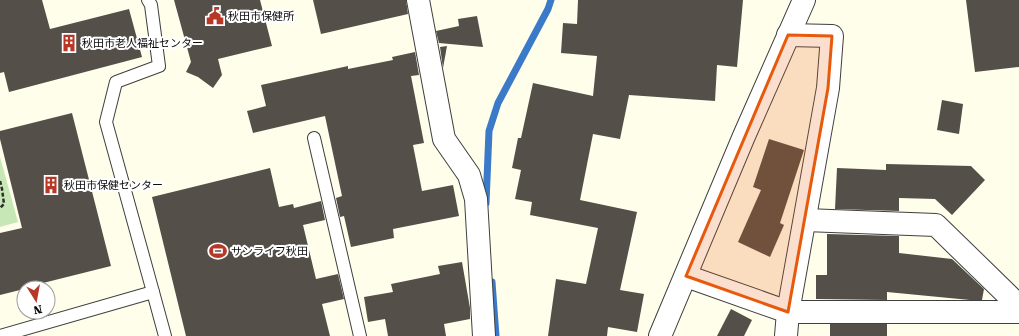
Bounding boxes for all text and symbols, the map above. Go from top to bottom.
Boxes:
public building icon: 秋田市保健所 [205,6,225,26]
place label: 秋田市保健所 [228,10,295,23]
building icon: 秋田市老人福祉センター [59,33,79,53]
place label: 秋田市老人福祉センター [82,37,203,50]
building icon: 秋田市保健センター [41,175,61,195]
place label: 秋田市保健センター [64,179,163,192]
sports icon: サンライフ秋田 [208,241,228,261]
place label: サンライフ秋田 [231,245,308,258]
north arrow [16,280,56,320]
text: N [32,302,43,317]

